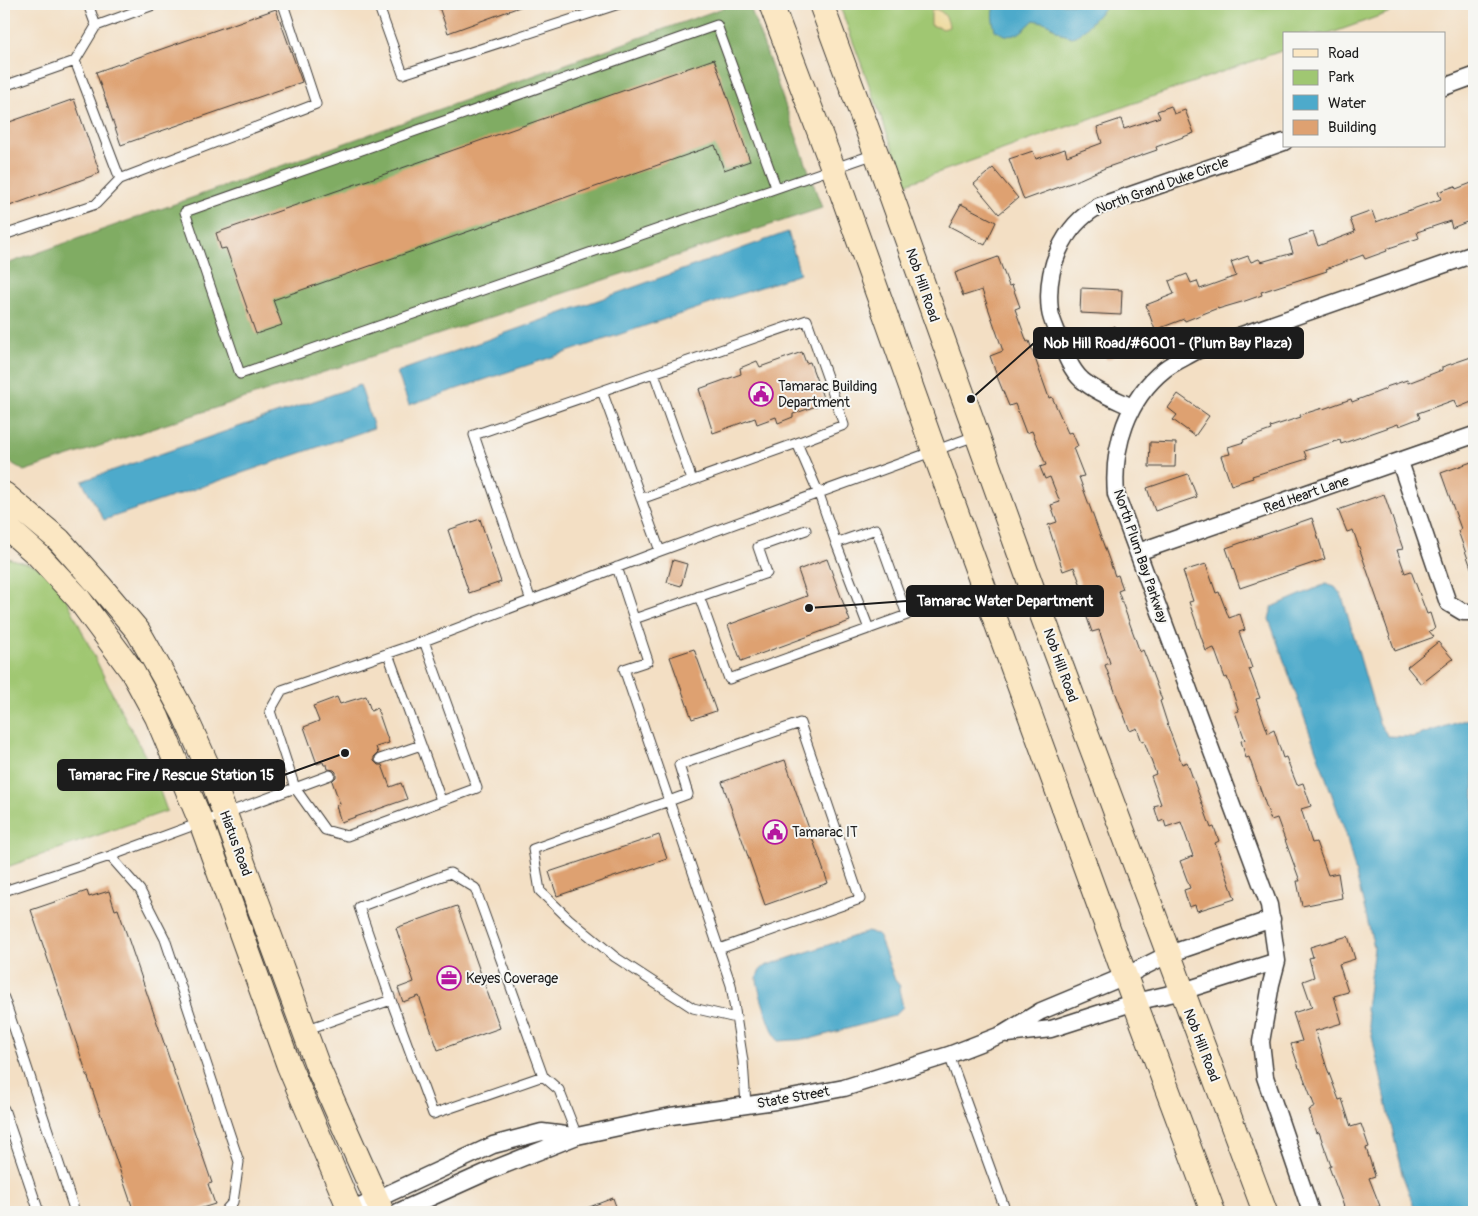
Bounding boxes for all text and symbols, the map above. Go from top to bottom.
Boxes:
legend [1283,32,1446,148]
text: Road [1328,44,1359,63]
text: Park [1328,68,1355,87]
text: Water [1328,94,1367,113]
text: Building [1328,118,1376,137]
street label: North Grand Duke Circle [1093,153,1231,217]
street label: Nob Hill Road [902,246,943,324]
callout: Nob Hill Road/#6001 - (Plum Bay Plaza) [1034,328,1303,358]
text: Nob Hill Road/#6001 - (Plum Bay Plaza) [1043,334,1293,353]
place label: Tamarac Building Department [778,378,877,411]
public building icon: Tamarac Building Department [748,381,774,407]
street label: Red Heart Lane [1261,472,1351,517]
street label: North Plum Bay Parkway [1110,487,1171,625]
callout: Tamarac Water Department [907,586,1103,616]
text: Tamarac Water Department [916,592,1094,611]
street label: Nob Hill Road [1039,626,1082,704]
callout: Tamarac Fire / Rescue Station 15 [58,760,284,790]
text: Tamarac Fire / Rescue Station 15 [67,766,274,785]
street label: Hiatus Road [216,808,255,878]
public building icon: Tamarac IT [762,819,788,845]
place label: Tamarac IT [792,824,858,841]
office icon: Keyes Coverage [436,965,462,991]
place label: Keyes Coverage [466,970,558,987]
street label: Nob Hill Road [1180,1006,1223,1084]
street label: State Street [755,1083,831,1112]

